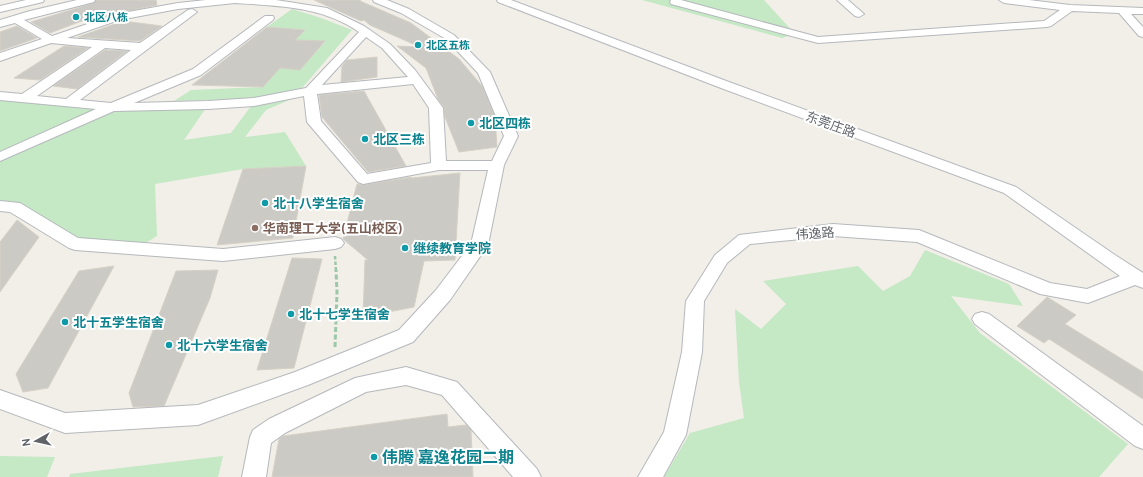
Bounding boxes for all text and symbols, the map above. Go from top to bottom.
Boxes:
place label: 北区八栋 [84,11,128,25]
marker: 北区八栋 [71,12,81,22]
place label: 北区五栋 [426,39,470,53]
marker: 北区五栋 [413,40,423,50]
street label: 东莞庄路 [803,109,857,142]
place label: 北区四栋 [479,116,531,133]
marker: 北区四栋 [466,118,476,128]
place label: 北区三栋 [373,132,425,149]
marker: 北区三栋 [360,134,370,144]
place label: 北十八学生宿舍 [273,196,364,213]
marker: 北十八学生宿舍 [260,198,270,208]
place label: 华南理工大学(五山校区) [263,221,403,238]
marker: 华南理工大学(五山校区) [250,223,260,233]
street label: 伟逸路 [795,226,835,244]
place label: 继续教育学院 [413,241,491,258]
marker: 继续教育学院 [400,243,410,253]
place label: 北十七学生宿舍 [299,307,390,324]
marker: 北十七学生宿舍 [286,309,296,319]
place label: 北十五学生宿舍 [73,315,164,332]
marker: 北十五学生宿舍 [60,317,70,327]
place label: 北十六学生宿舍 [177,338,268,355]
marker: 北十六学生宿舍 [164,340,174,350]
north arrow [16,421,56,461]
text: N [20,437,35,447]
place label: 伟腾 嘉逸花园二期 [382,449,514,469]
marker: 伟腾 嘉逸花园二期 [369,452,379,462]

